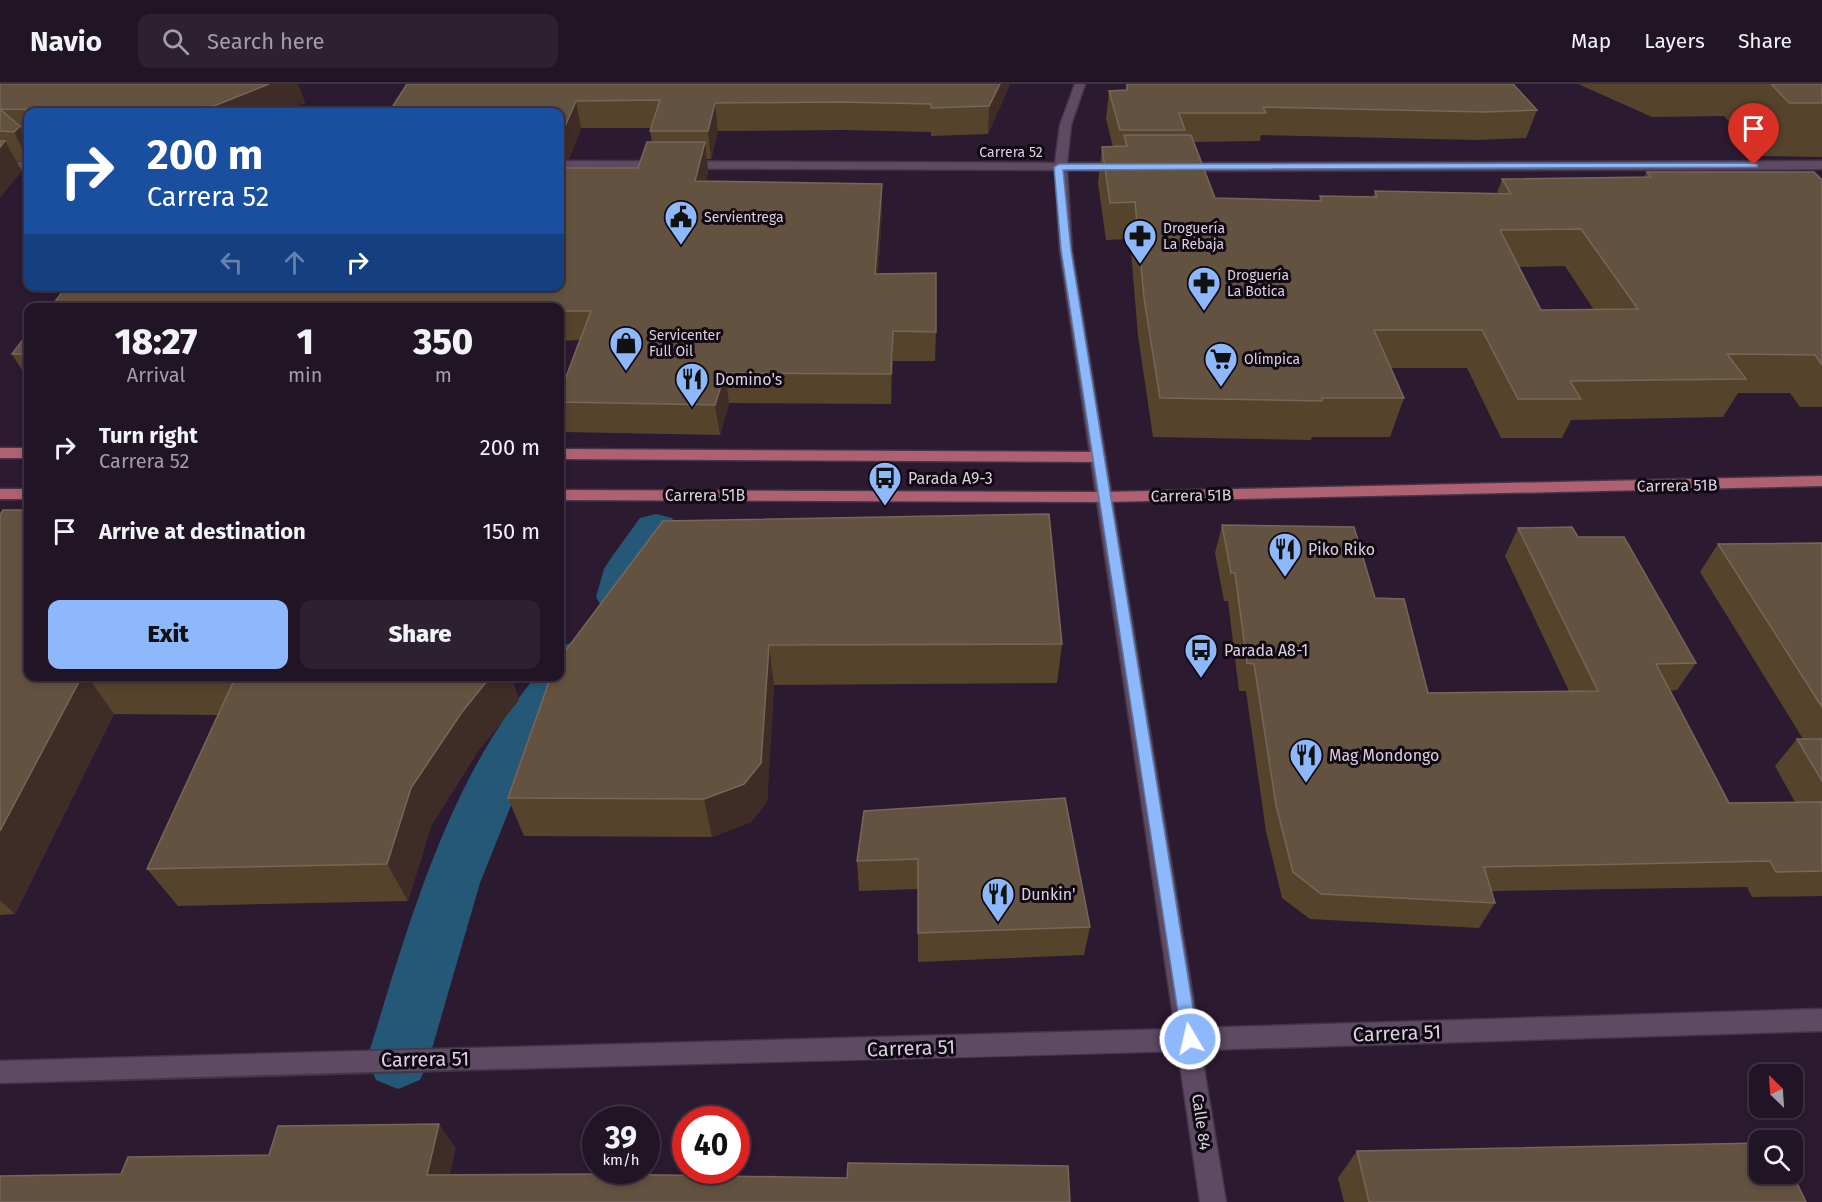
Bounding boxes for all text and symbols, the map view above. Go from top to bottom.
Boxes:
search box [138,14,558,68]
text: Navio [30,25,102,58]
icon: search [159,25,192,58]
text: Search here [207,28,325,55]
text: Map [1571,28,1611,54]
text: Layers [1644,28,1705,54]
text: Share [1738,28,1792,54]
pin [1728,103,1779,165]
icon: arrive [1737,112,1770,145]
text: 200 m [147,130,263,180]
icon: right [48,132,126,210]
street label: Carrera 52 [979,144,1043,161]
text: Carrera 52 [147,181,269,213]
public building icon: Servientrega [663,199,699,246]
place label: Servientrega [704,209,784,226]
pharmacy icon: Droguería La Rebaja [1122,218,1158,265]
place label: Droguería La Rebaja [1163,220,1225,253]
icon: left [215,246,248,279]
icon: ahead [278,246,311,279]
icon: right [341,246,374,279]
pharmacy icon: Droguería La Botica [1186,265,1222,312]
place label: Droguería La Botica [1227,267,1289,300]
text: 18:27 [115,320,197,364]
text: 1 [297,320,314,364]
text: 350 [413,320,473,364]
shop icon: Servicenter Full Oil [608,325,644,372]
place label: Servicenter Full Oil [649,327,721,360]
supermarket icon: Olímpica [1203,341,1239,388]
place label: Olímpica [1244,351,1300,368]
restaurant icon: Domino's [674,361,710,408]
text: Arrival [127,363,185,387]
text: min [288,363,322,387]
text: m [435,363,452,387]
place label: Domino's [715,370,782,389]
text: Turn right [99,422,198,449]
icon: right [48,431,81,464]
text: 200 m [480,434,540,461]
text: Carrera 52 [99,449,190,473]
bus stop icon: Parada A9-3 [867,460,903,507]
place label: Parada A9-3 [908,469,993,488]
street label: Carrera 51B [1637,475,1718,496]
street label: Carrera 51B [1151,485,1232,506]
street label: Carrera 51B [665,486,746,505]
icon: arrive [48,515,81,548]
text: Arrive at destination [99,518,306,545]
text: 150 m [482,518,540,545]
restaurant icon: Piko Riko [1267,531,1303,578]
place label: Piko Riko [1308,540,1375,559]
button: Exit [48,600,288,669]
button: Share [300,600,540,669]
bus stop icon: Parada A8-1 [1183,632,1219,679]
place label: Parada A8-1 [1224,641,1308,660]
restaurant icon: Mag Mondongo [1288,737,1324,784]
place label: Mag Mondongo [1329,746,1439,765]
restaurant icon: Dunkin' [980,876,1016,923]
place label: Dunkin' [1021,885,1075,904]
position arrow [1158,1007,1222,1071]
street label: Carrera 51 [1352,1019,1442,1047]
street label: Carrera 51 [866,1034,956,1062]
street label: Carrera 51 [381,1046,469,1072]
north arrow [1749,1064,1803,1118]
map controls [1749,1064,1803,1184]
street label: Calle 84 [1188,1093,1215,1152]
speed limit sign: 40 [672,1106,750,1184]
text: 39 [605,1120,637,1156]
button: search [1749,1130,1803,1184]
text: km/h [602,1151,640,1169]

